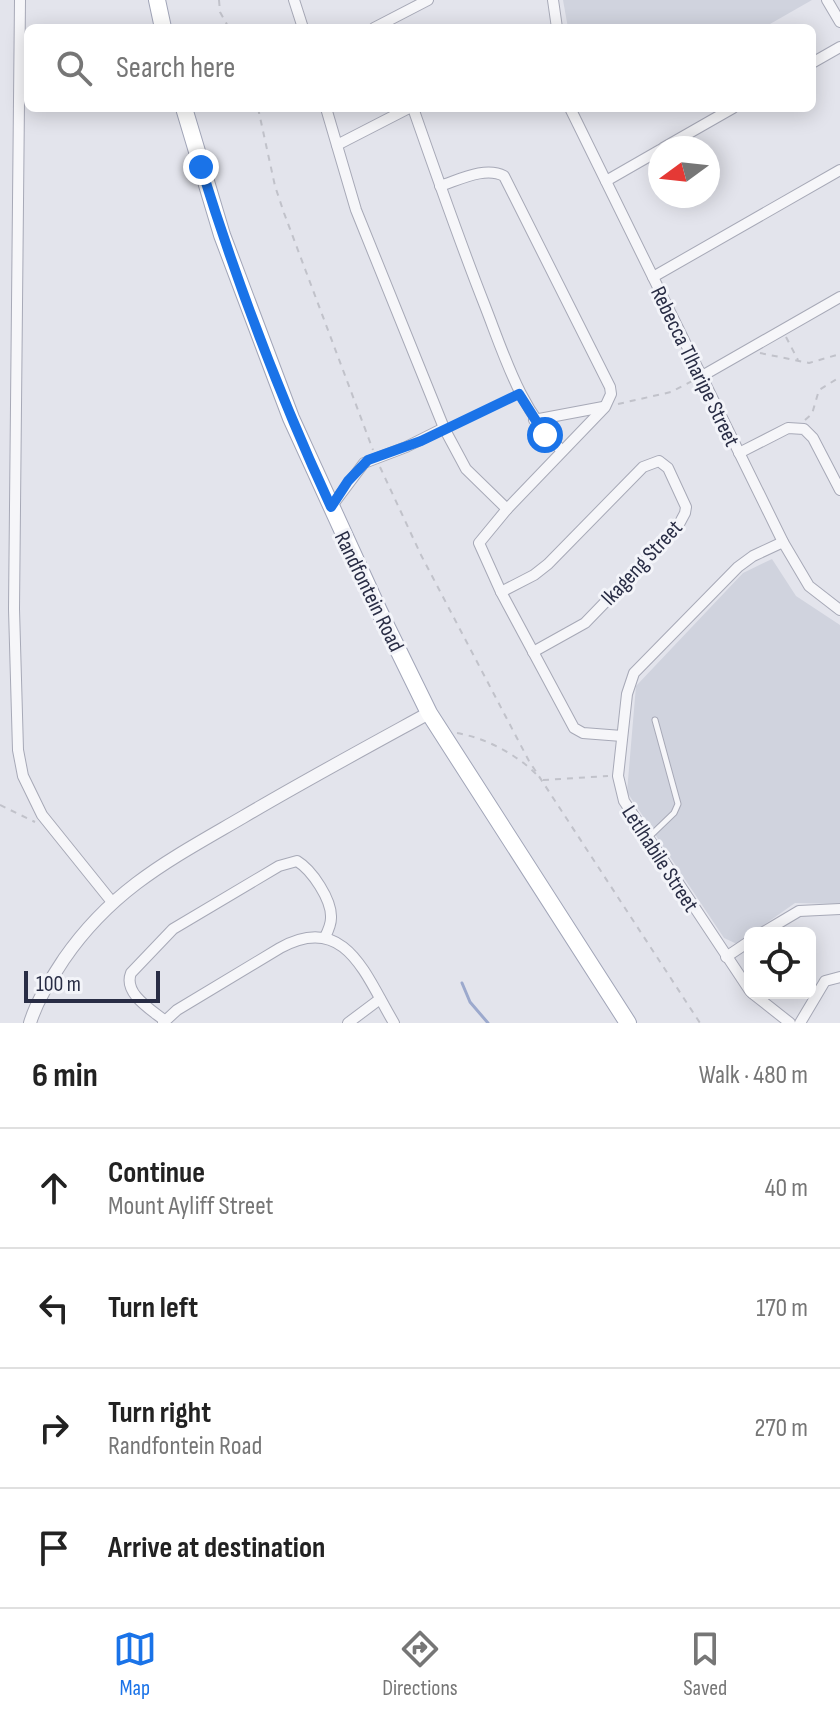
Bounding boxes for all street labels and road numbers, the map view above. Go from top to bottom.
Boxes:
street label: Rebecca Tlharipe Street [644,282,745,451]
street label: Ikageng Street [596,514,689,611]
street label: Randfontein Road [328,527,409,656]
street label: Letlhabile Street [615,801,704,917]

